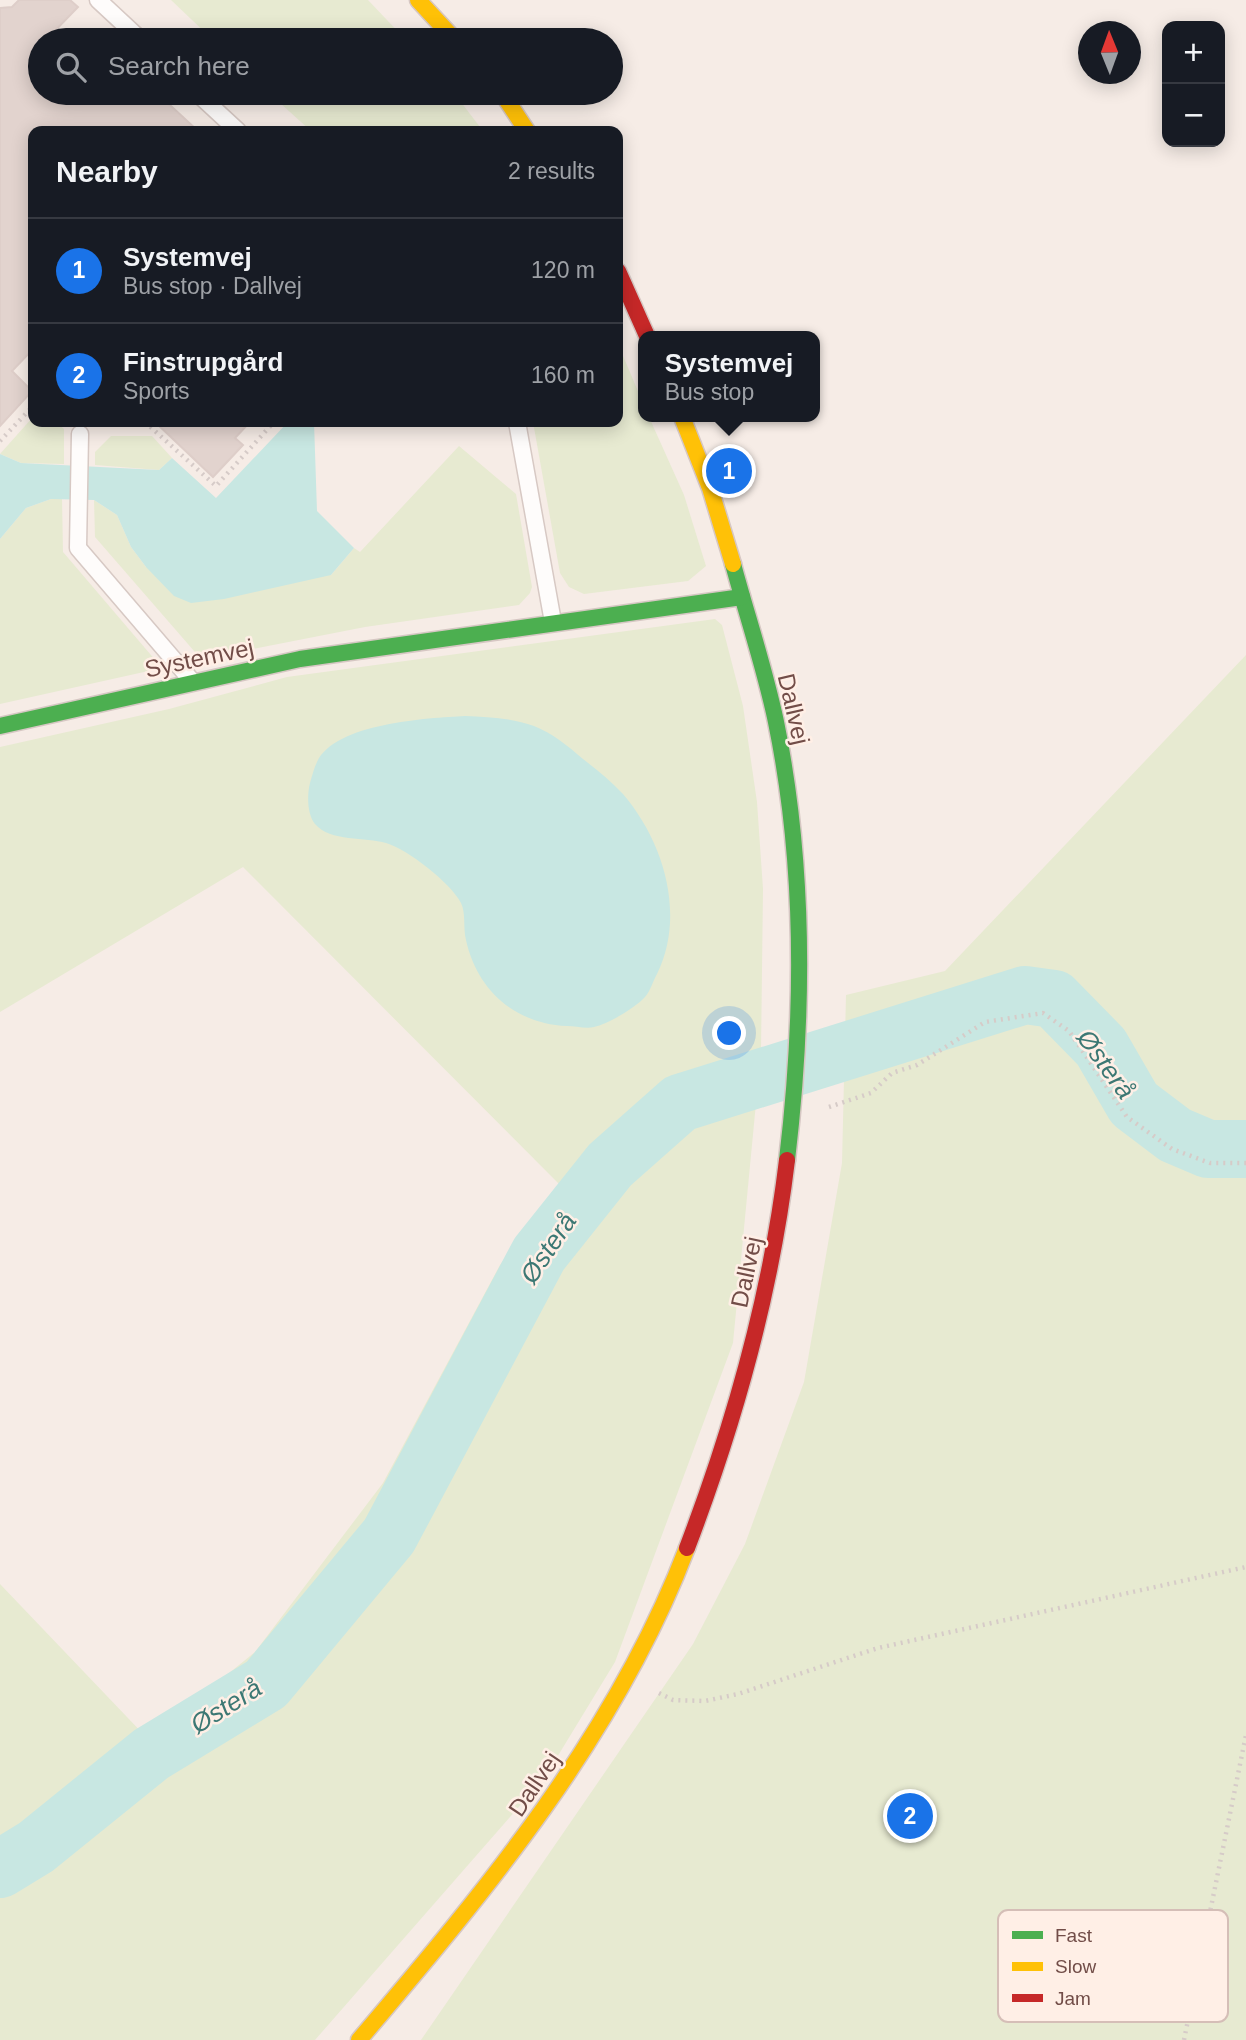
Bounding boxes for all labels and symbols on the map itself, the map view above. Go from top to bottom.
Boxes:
north arrow [1078,21,1141,84]
pin: 1 [706,445,752,497]
street label: Systemvej [142,633,256,683]
street label: Dallvej [773,671,815,747]
your location [712,1016,746,1050]
water label: Østerå [1070,1023,1141,1104]
water label: Østerå [513,1207,582,1290]
street label: Dallvej [725,1234,767,1310]
water label: Østerå [184,1673,267,1740]
street label: Dallvej [503,1747,565,1821]
pin: 2 [887,1790,933,1842]
legend [998,1910,1228,2022]
text: Fast [1055,1925,1093,1946]
text: Slow [1055,1956,1096,1977]
text: Jam [1055,1988,1091,2009]

